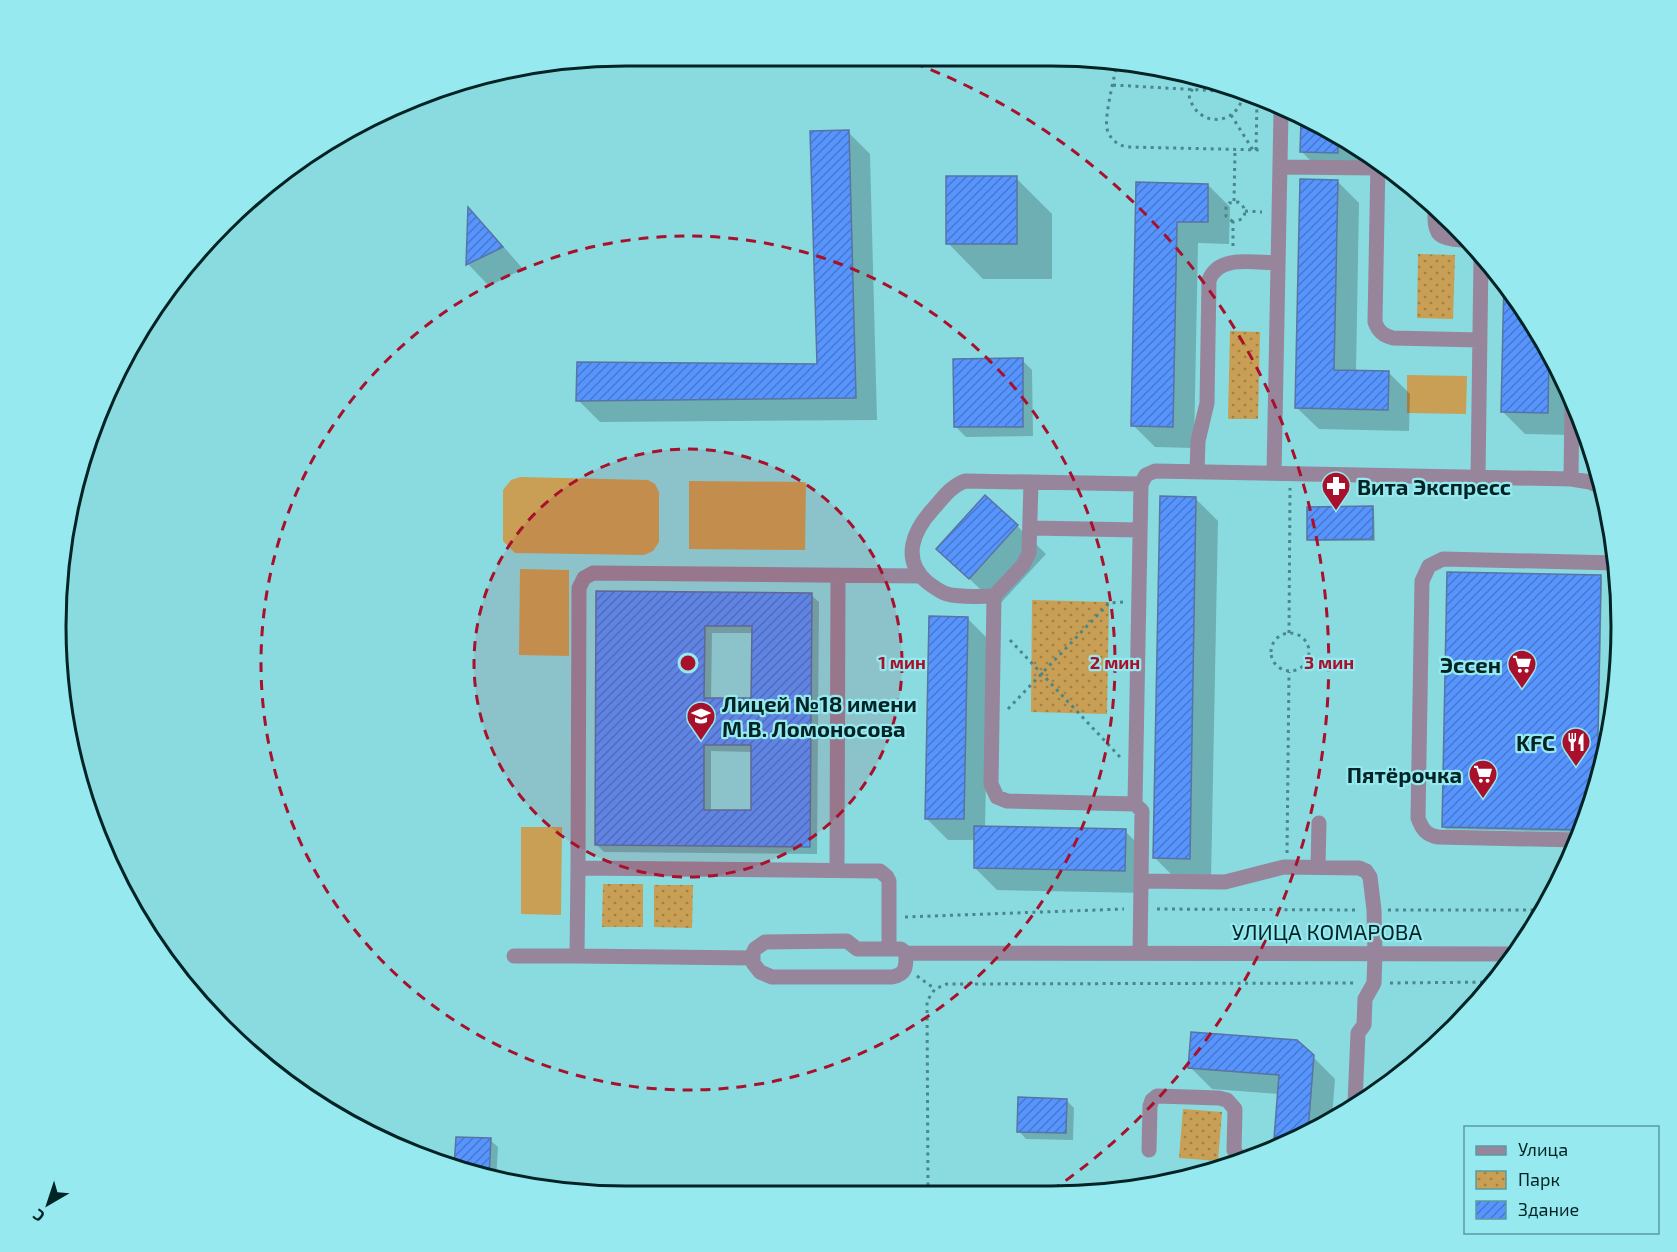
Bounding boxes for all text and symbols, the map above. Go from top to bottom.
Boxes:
pharmacy icon: Вита Экспресс [1320,470,1352,512]
place label: Вита Экспресс [1357,473,1511,499]
supermarket icon: Эссен [1506,648,1538,690]
text: 1 мин [878,651,926,673]
text: 2 мин [1090,651,1140,673]
text: 3 мин [1304,651,1354,673]
place label: Эссен [1440,651,1501,677]
centre of rings [678,653,698,673]
place label: Лицей №18 имени М.В. Ломоносова [722,690,917,741]
school or university icon: Лицей №18 имени М.В. Ломоносова [685,700,717,742]
restaurant icon: KFC [1560,726,1592,768]
place label: KFC [1516,729,1555,755]
supermarket icon: Пятёрочка [1467,758,1499,800]
place label: Пятёрочка [1347,761,1462,787]
street label: УЛИЦА КОМАРОВА [1232,918,1423,944]
legend [1464,1126,1659,1234]
text: Улица [1518,1138,1568,1160]
text: Парк [1518,1168,1560,1190]
north arrow [18,1174,78,1234]
text: Здание [1518,1198,1579,1220]
text: С [29,1206,48,1226]

